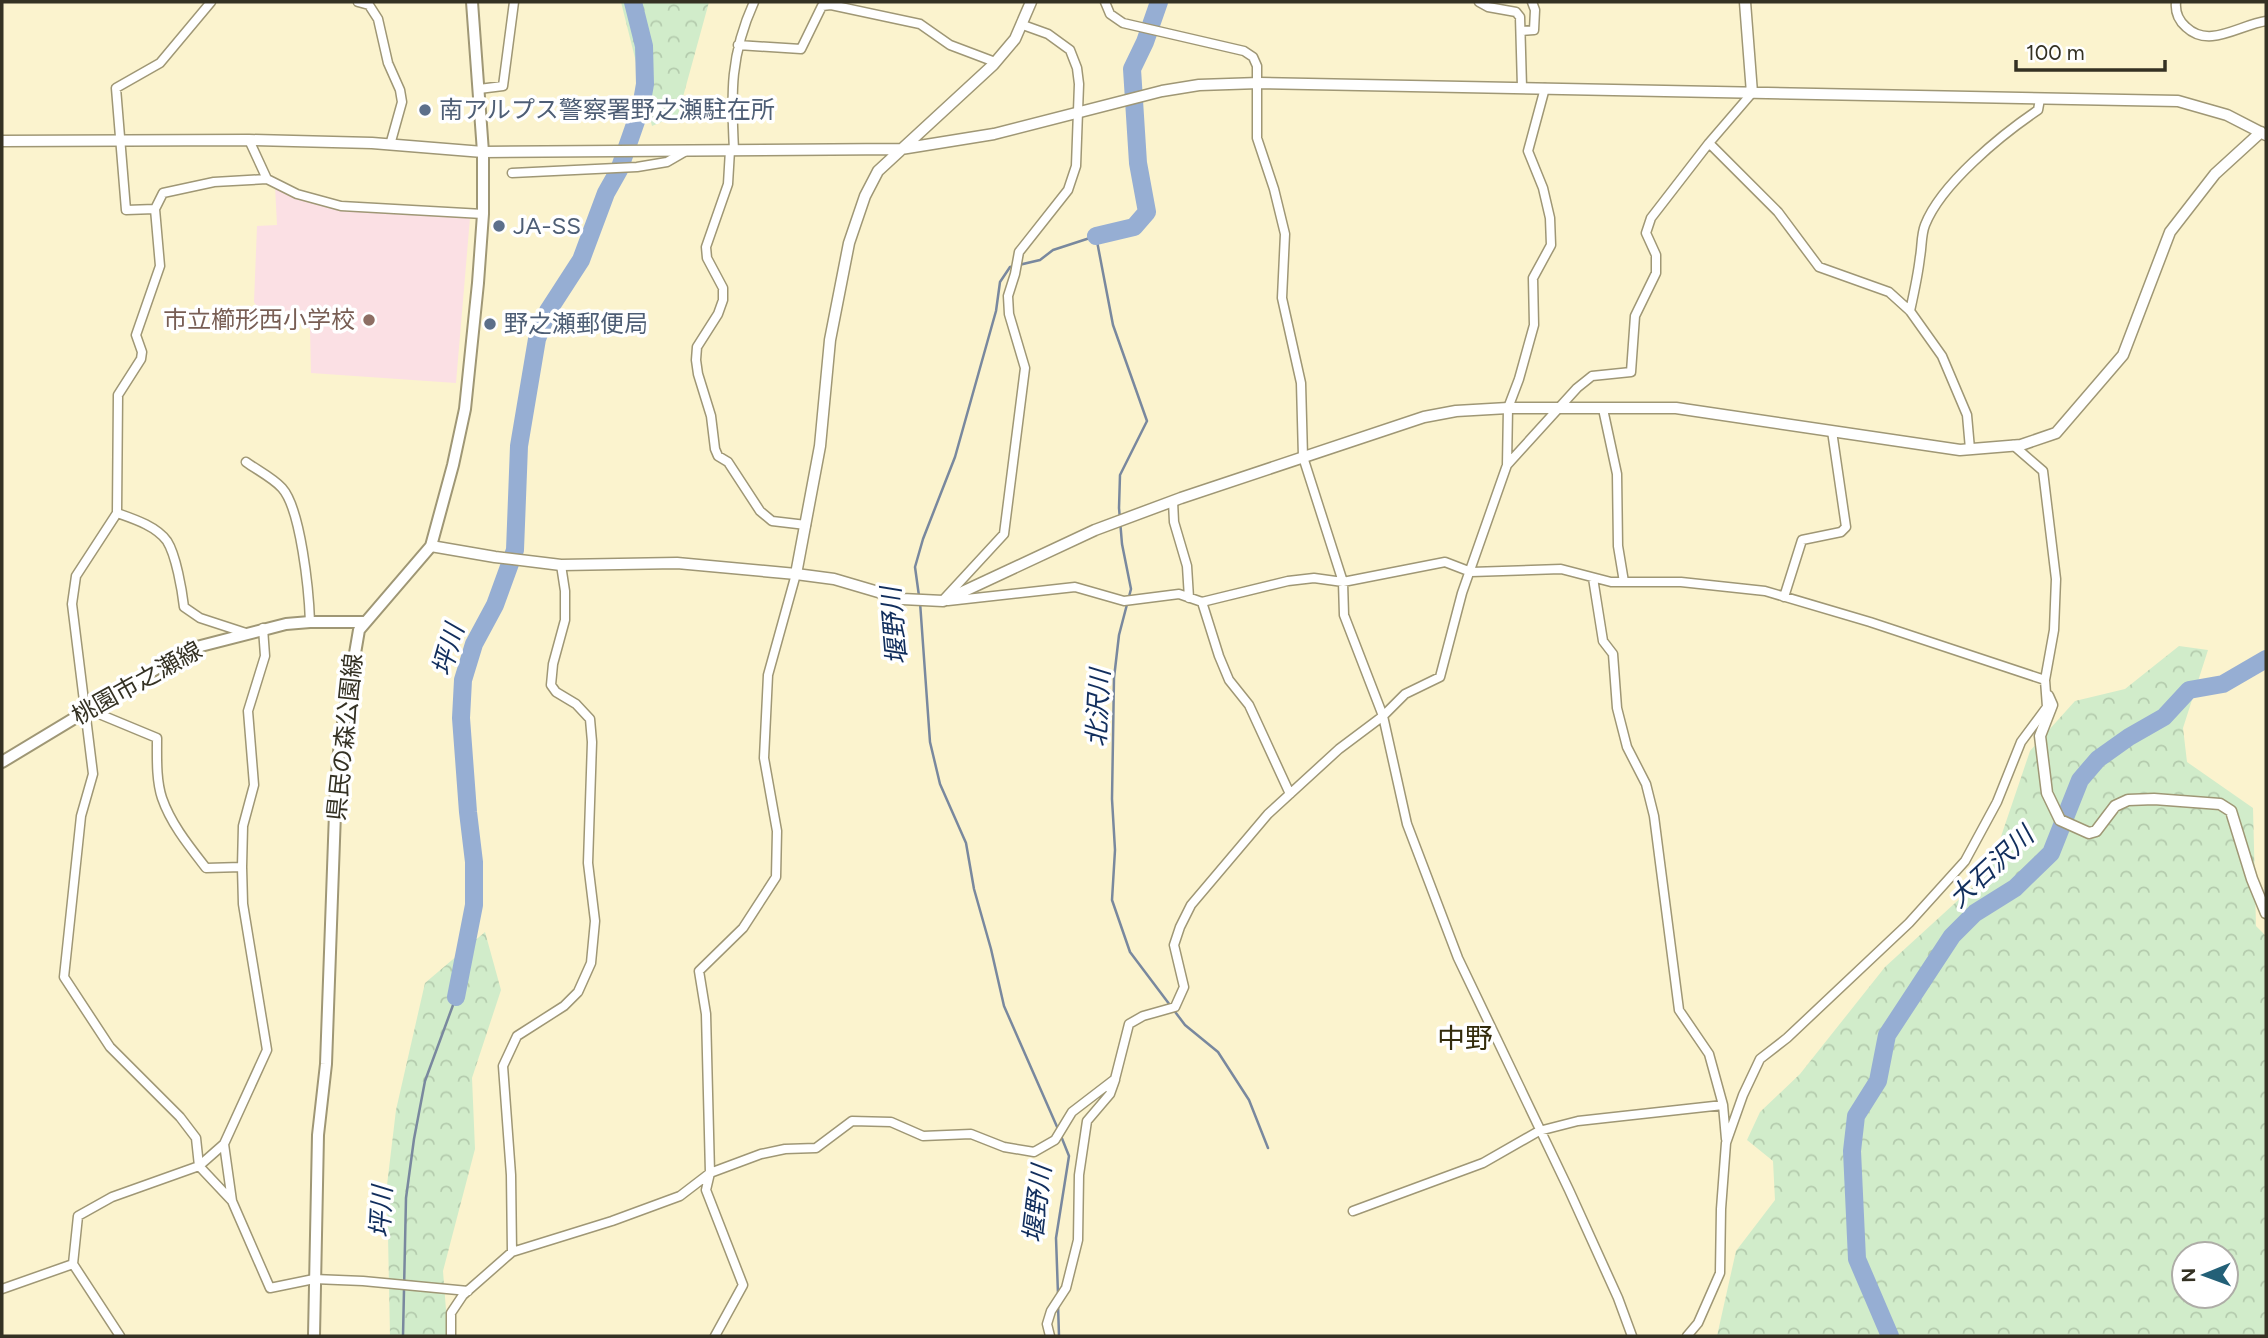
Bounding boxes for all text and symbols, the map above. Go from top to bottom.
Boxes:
scale bar [2016,28,2165,72]
text: 100 m [2026,40,2085,65]
place label: 南アルプス警察署野之瀬駐在所 [439,95,775,124]
marker: 南アルプス警察署野之瀬駐在所 [417,102,433,118]
place label: JA-SS [513,211,581,240]
marker: JA-SS [491,218,507,234]
place label: 市立櫛形西小学校 [163,305,355,334]
place label: 野之瀬郵便局 [504,309,648,338]
marker: 市立櫛形西小学校 [361,312,377,328]
marker: 野之瀬郵便局 [482,316,498,332]
water label: 堰野川 [874,583,913,666]
water label: 坪川 [425,618,471,679]
street label: 桃園市之瀬線 [67,635,207,730]
street label: 県民の森公園線 [321,652,368,822]
water label: 北沢川 [1080,665,1116,748]
water label: 大石沢川 [1942,818,2042,914]
district label: 中野 [1437,1021,1493,1055]
water label: 堰野川 [1016,1160,1058,1245]
water label: 坪川 [364,1182,398,1239]
north arrow [2170,1240,2240,1310]
text: N [2177,1268,2200,1283]

